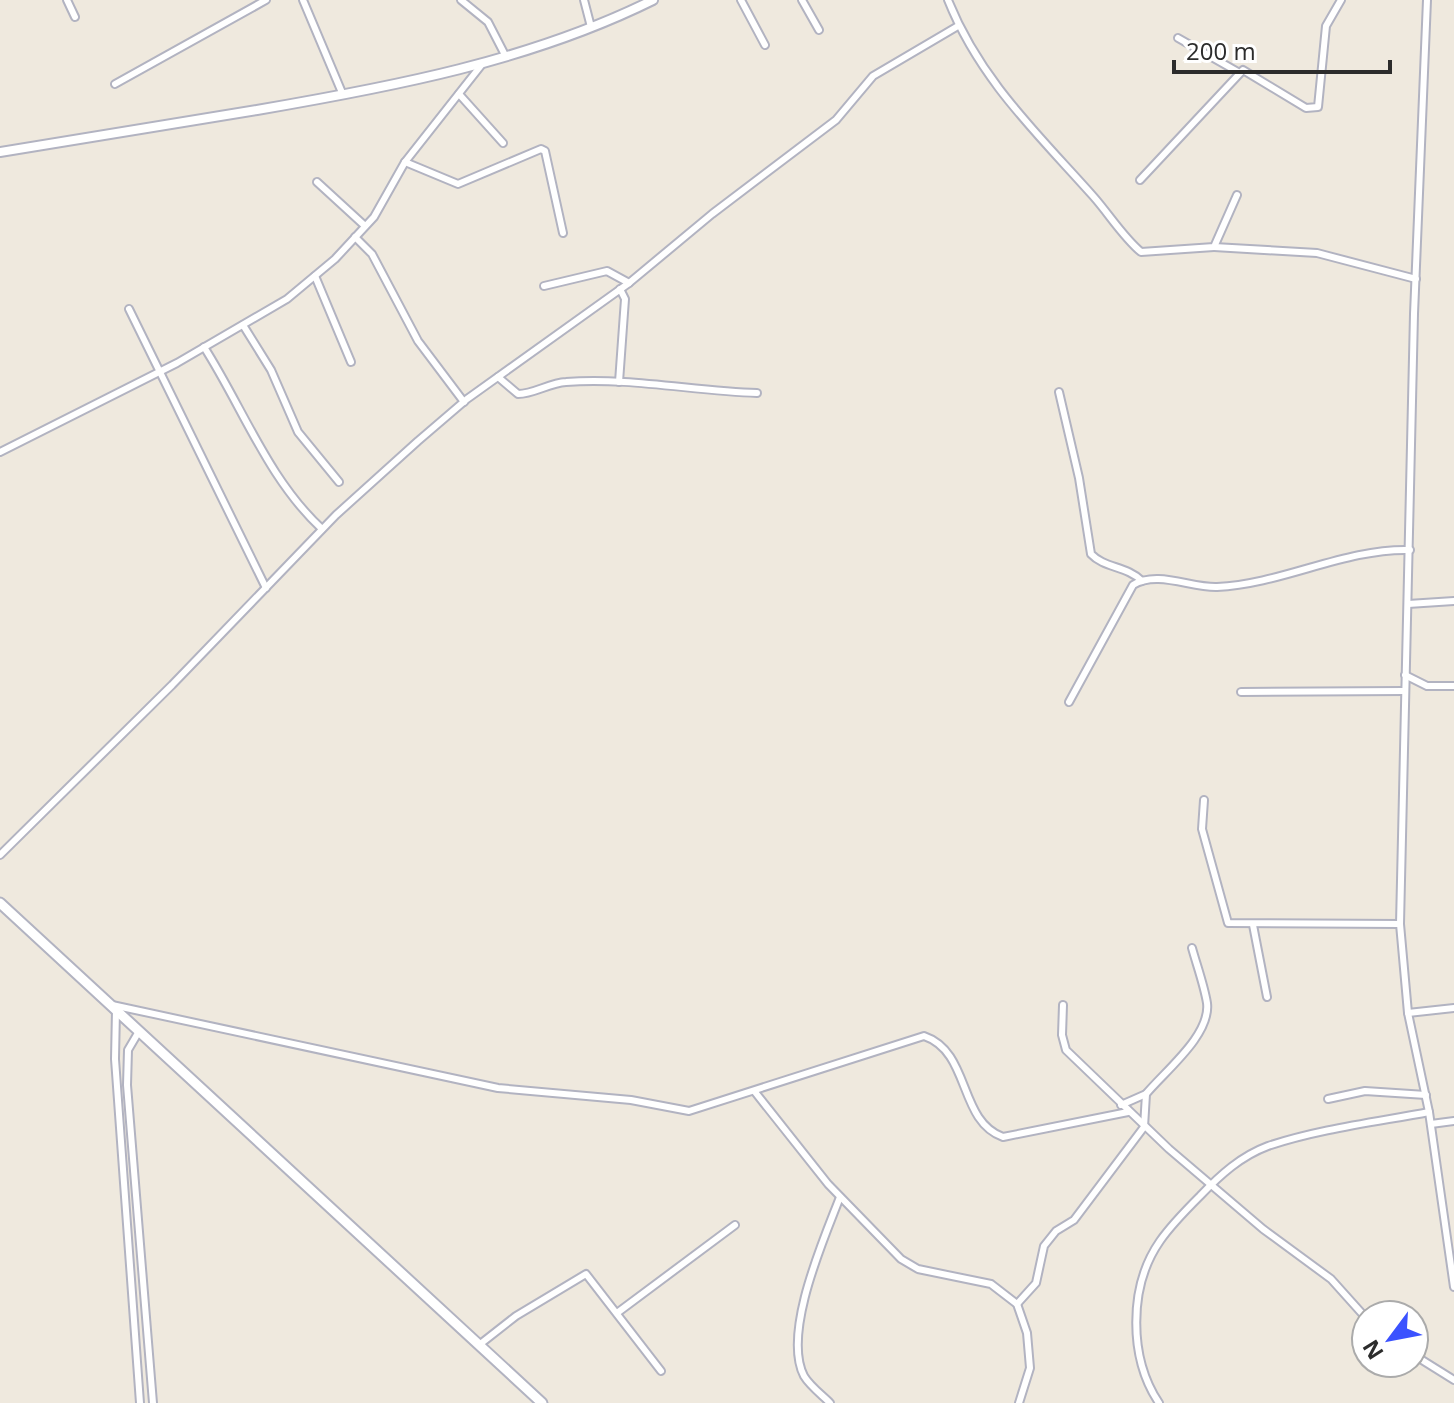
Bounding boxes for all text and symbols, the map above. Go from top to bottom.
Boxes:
scale bar [1174,24,1390,74]
text: 200 m [1186,34,1256,67]
north arrow [1350,1299,1430,1379]
text: N [1355,1335,1390,1366]

